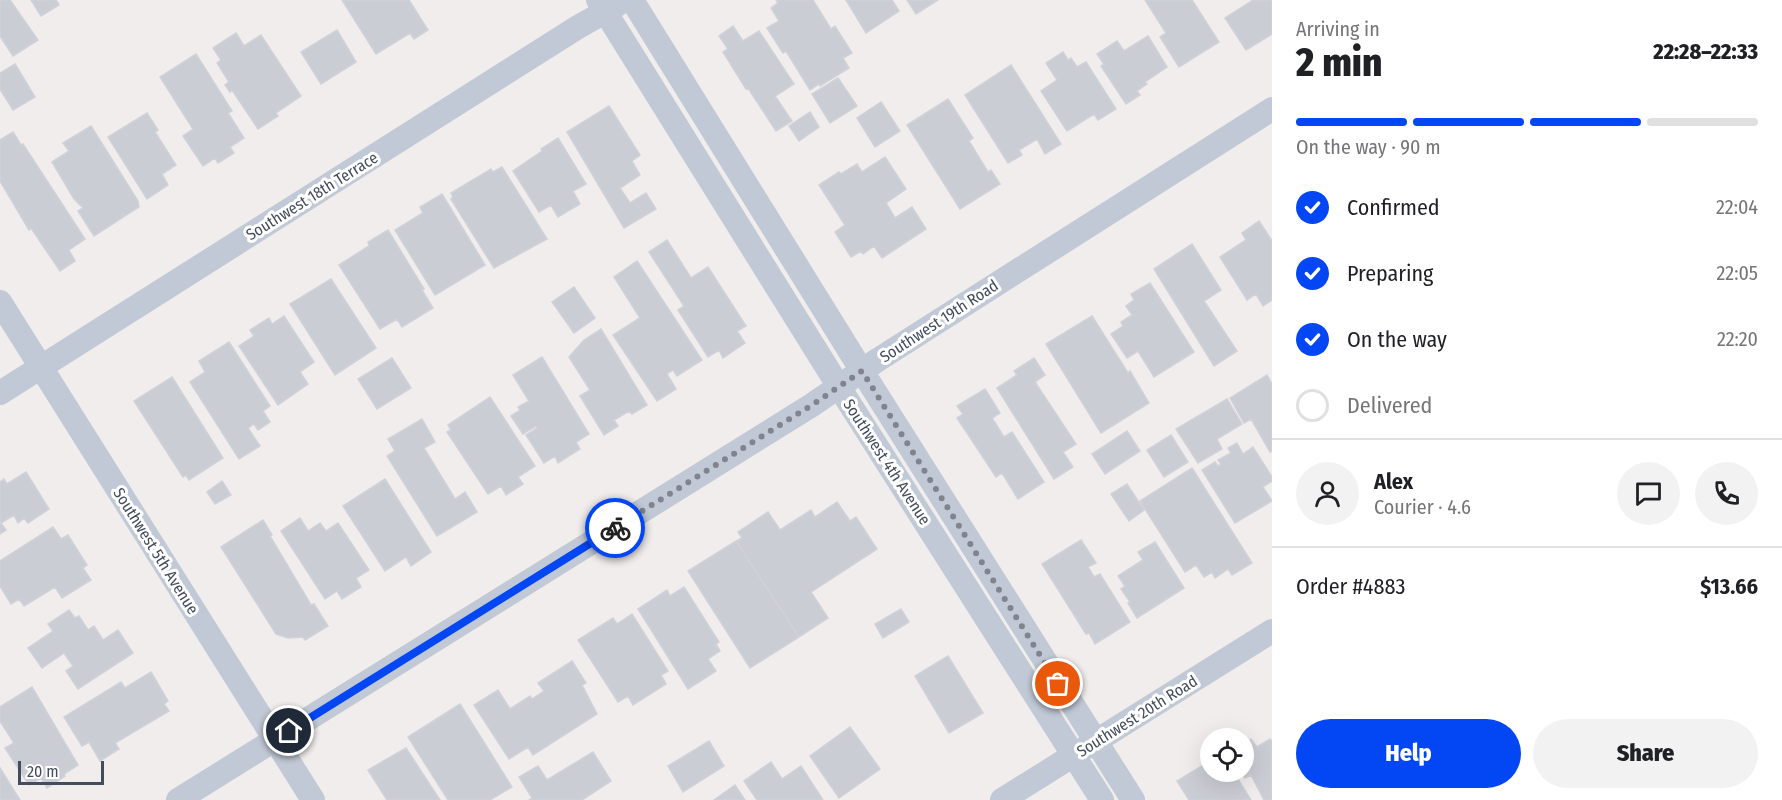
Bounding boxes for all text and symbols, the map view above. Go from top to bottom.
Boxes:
text: Arriving in [1296,17,1380,41]
text: 22:28–22:33 [1653,38,1758,65]
text: 2 min [1296,40,1382,86]
text: On the way · 90 m [1296,135,1441,159]
street label: Southwest 18th Terrace [243,148,381,244]
icon: check [1296,191,1329,224]
text: Confirmed [1347,194,1440,221]
text: 22:04 [1716,195,1758,219]
icon: check [1296,257,1329,290]
text: Preparing [1347,260,1433,287]
text: 22:05 [1717,261,1758,285]
street label: Southwest 19th Road [876,276,1002,366]
icon: check [1296,323,1329,356]
text: On the way [1347,326,1447,353]
text: 22:20 [1717,327,1758,351]
text: Delivered [1347,392,1432,419]
street label: Southwest 4th Avenue [839,396,935,528]
button: person [1296,462,1359,525]
button: chat [1617,462,1680,525]
button: phone [1695,462,1758,525]
text: Alex [1374,468,1413,495]
street label: Southwest 5th Avenue [109,484,203,618]
text: Courier · 4.6 [1374,495,1471,519]
courier [585,498,645,558]
icon: bike [599,512,632,545]
text: Order #4883 [1296,573,1405,600]
text: $13.66 [1700,573,1758,600]
pin [1032,658,1083,709]
icon: bag [1041,667,1074,700]
street label: Southwest 20th Road [1073,671,1201,761]
pin [263,705,314,756]
icon: home [272,714,305,747]
button: Help [1296,719,1521,788]
button: Share [1533,719,1758,788]
map controls [1200,728,1254,782]
button: locate [1200,728,1254,782]
scale bar [18,758,104,786]
text: 20 m [27,762,58,781]

